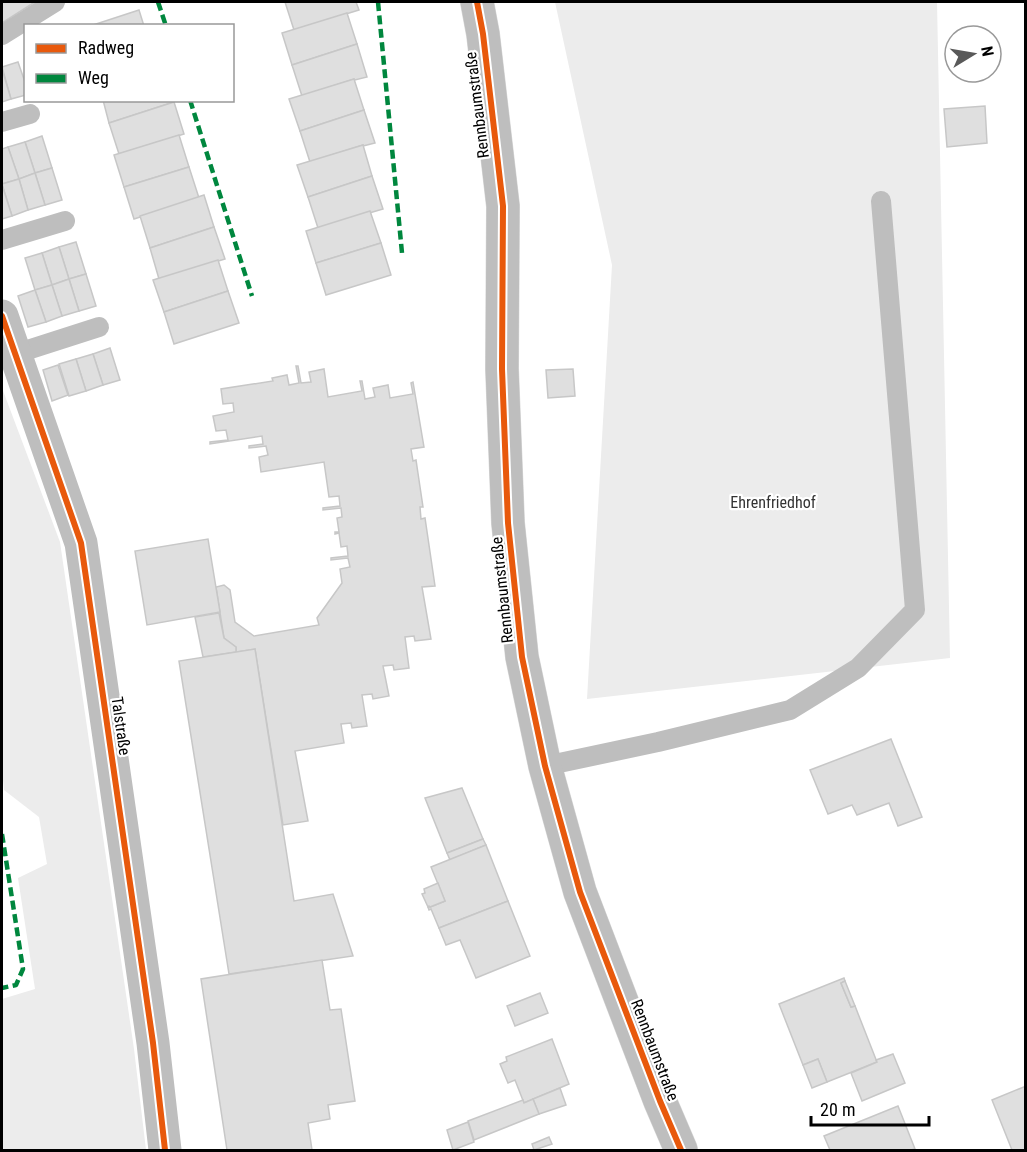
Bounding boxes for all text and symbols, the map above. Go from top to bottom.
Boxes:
legend [24,24,234,102]
north arrow [943,24,1003,84]
text: Radweg [78,37,134,58]
text: N [977,45,997,58]
street label: Rennbaumstraße [461,51,493,159]
text: Weg [78,67,109,88]
park label: Ehrenfriedhof [730,493,816,512]
street label: Rennbaumstraße [487,536,517,644]
street label: Talstraße [107,696,135,756]
street label: Rennbaumstraße [627,997,683,1103]
scale bar [811,1089,930,1127]
text: 20 m [820,1099,855,1120]

